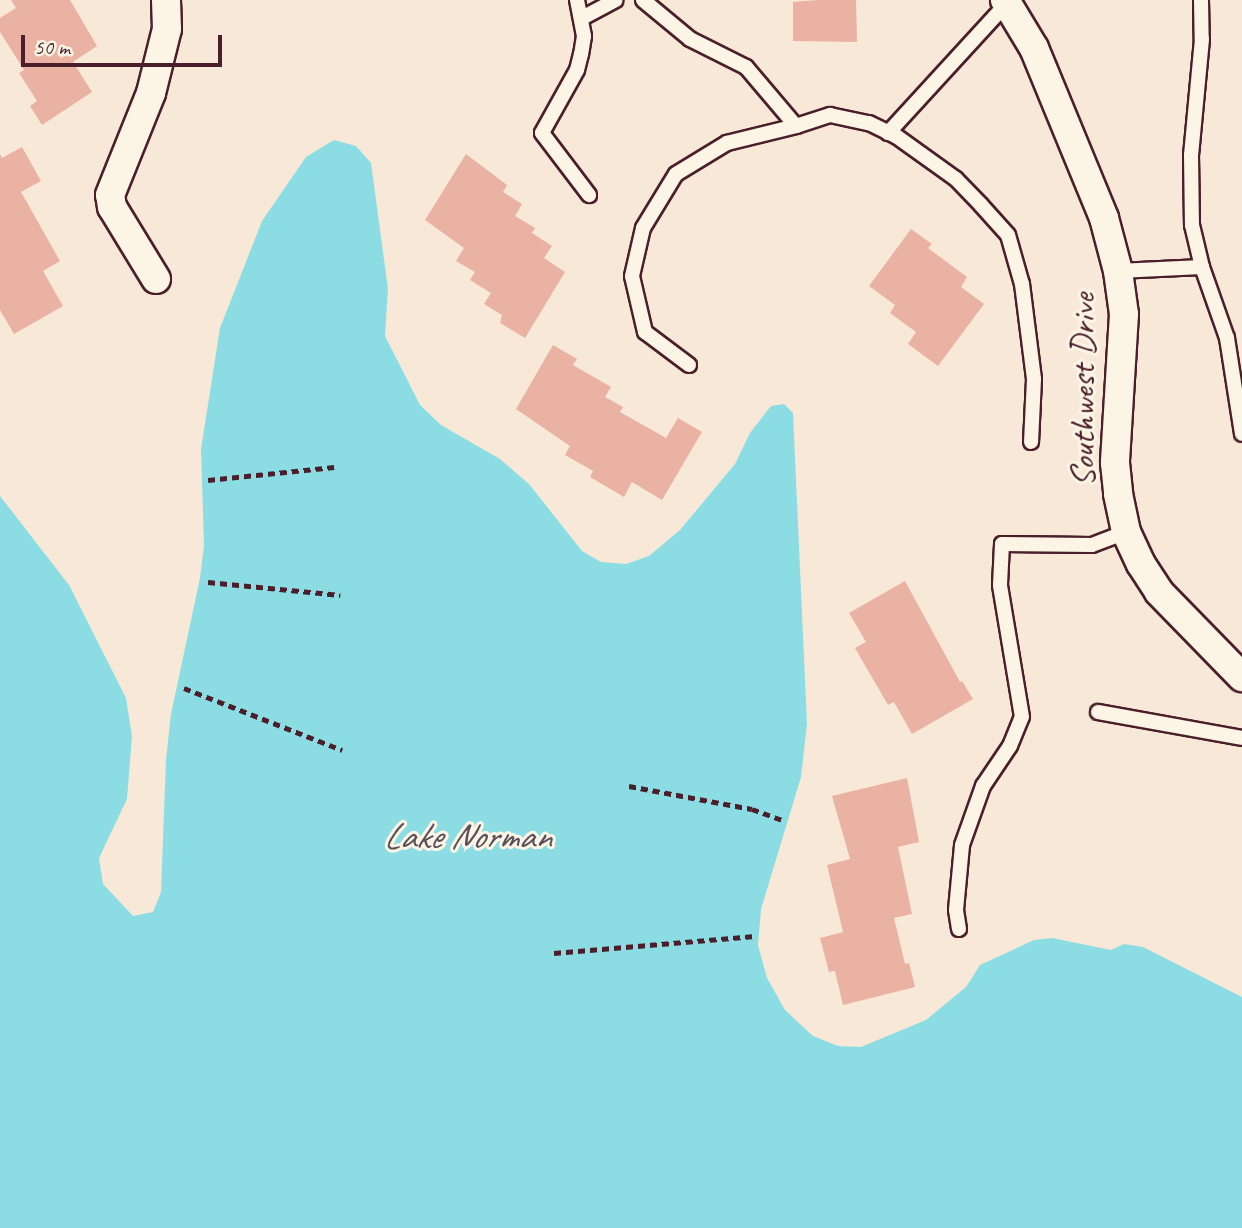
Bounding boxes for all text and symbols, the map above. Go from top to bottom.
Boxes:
scale bar [24,21,226,65]
text: 50 m [34,34,70,60]
street label: Southwest Drive [1062,293,1104,487]
water label: Lake Norman [382,814,552,858]

